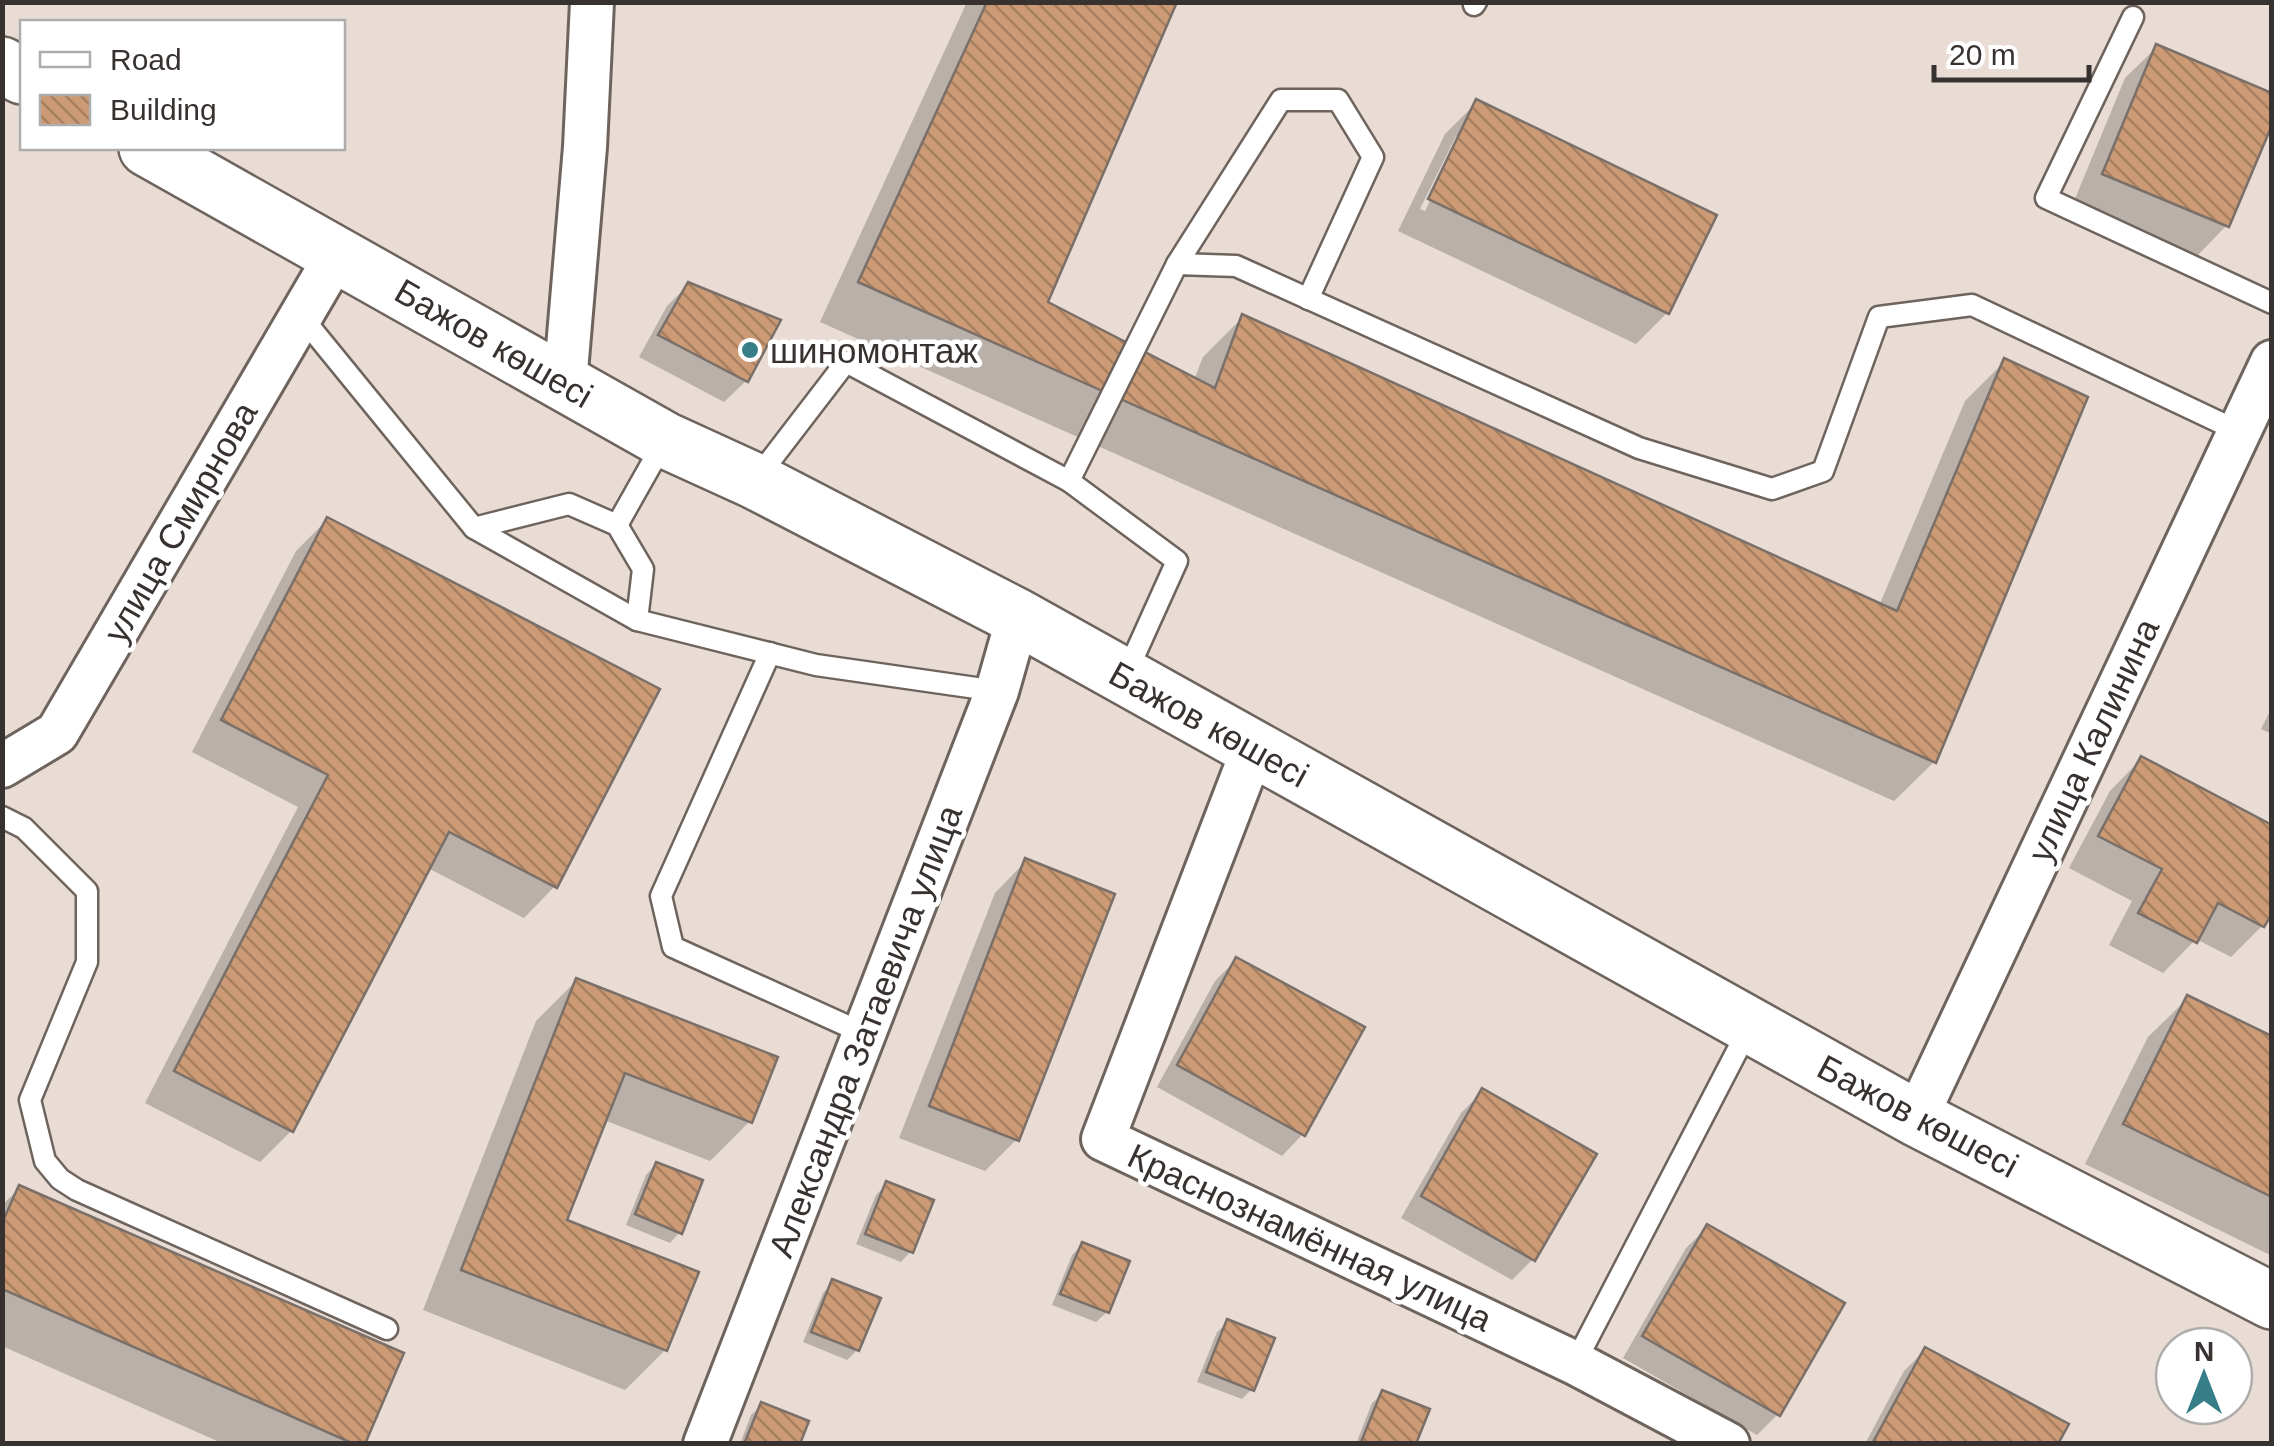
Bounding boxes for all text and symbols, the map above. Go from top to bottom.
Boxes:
legend [20,20,345,150]
scale bar [1934,20,2089,82]
text: 20 m [1949,38,2016,71]
text: Road [110,43,182,76]
text: Building [110,93,217,126]
street label: Бажов көшесі [388,271,600,415]
place label: шиномонтаж [770,331,978,370]
marker: шиномонтаж [739,339,761,361]
street label: улица Смирнова [95,395,265,649]
street label: улица Калинина [2020,612,2167,868]
street label: Бажов көшесі [1103,653,1315,795]
street label: Александра Затаевича улица [761,799,969,1262]
street label: Бажов көшесі [1811,1047,2025,1185]
street label: Краснознамённая улица [1122,1136,1498,1339]
north arrow [2154,1326,2254,1426]
text: N [2194,1336,2214,1367]

